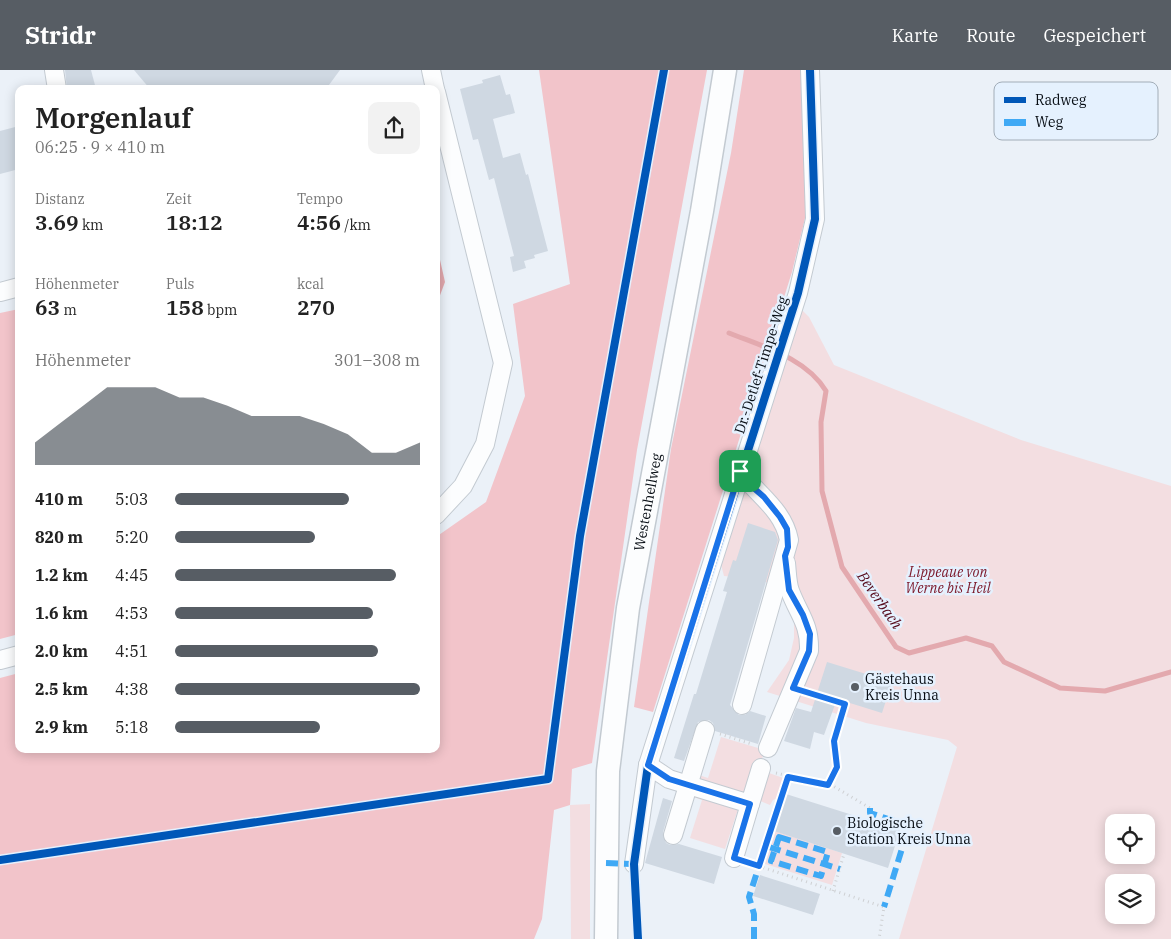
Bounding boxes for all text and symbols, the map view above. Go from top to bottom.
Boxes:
text: Stridr [25,19,96,51]
text: Karte [892,24,938,47]
text: Route [966,24,1015,47]
text: Gespeichert [1043,24,1146,47]
legend [994,82,1158,140]
text: Radweg [1035,91,1087,109]
text: Morgenlauf [35,99,192,136]
button: share [368,102,420,154]
text: Weg [1035,113,1063,131]
text: 06:25 · 9 × 410 m [35,137,165,157]
text: Distanz [35,190,85,208]
text: Zeit [166,190,192,208]
text: Tempo [297,190,343,208]
text: 3.69 [35,208,79,236]
text: 18:12 [166,208,223,236]
text: 4:56 [297,208,341,236]
text: km [79,216,103,234]
text: /km [341,216,371,234]
text: Höhenmeter [35,275,119,293]
text: Puls [166,275,194,293]
text: kcal [297,275,324,293]
text: 63 [35,293,60,321]
text: 158 [166,293,204,321]
text: 270 [297,293,335,321]
street label: Dr.-Detlef-Timpe-Weg [730,294,792,436]
text: m [60,301,77,319]
text: bpm [204,301,237,319]
text: Höhenmeter [35,350,131,370]
text: 301–308 m [334,350,420,370]
pin [719,450,761,492]
street label: Westenhellweg [630,451,666,552]
icon: arrive [726,457,754,485]
text: 410 m [35,489,83,509]
text: 5:03 [115,489,148,509]
text: 820 m [35,527,83,547]
text: 5:20 [115,527,148,547]
park label: Lippeaue von Werne bis Heil [905,563,992,597]
text: 1.2 km [35,565,88,585]
text: 4:45 [115,565,148,585]
water label: Beverbach [853,566,907,633]
text: 1.6 km [35,603,88,623]
text: 4:53 [115,603,148,623]
text: 2.0 km [35,641,88,661]
text: 4:51 [115,641,148,661]
place label: Gästehaus Kreis Unna [865,670,939,704]
text: 2.5 km [35,679,88,699]
text: 4:38 [115,679,148,699]
marker: Gästehaus Kreis Unna [849,681,861,693]
text: 2.9 km [35,717,88,737]
text: 5:18 [115,717,148,737]
place label: Biologische Station Kreis Unna [847,814,971,848]
map controls [1105,814,1155,924]
button: locate [1105,814,1155,864]
marker: Biologische Station Kreis Unna [831,825,843,837]
button: layers [1105,874,1155,924]

